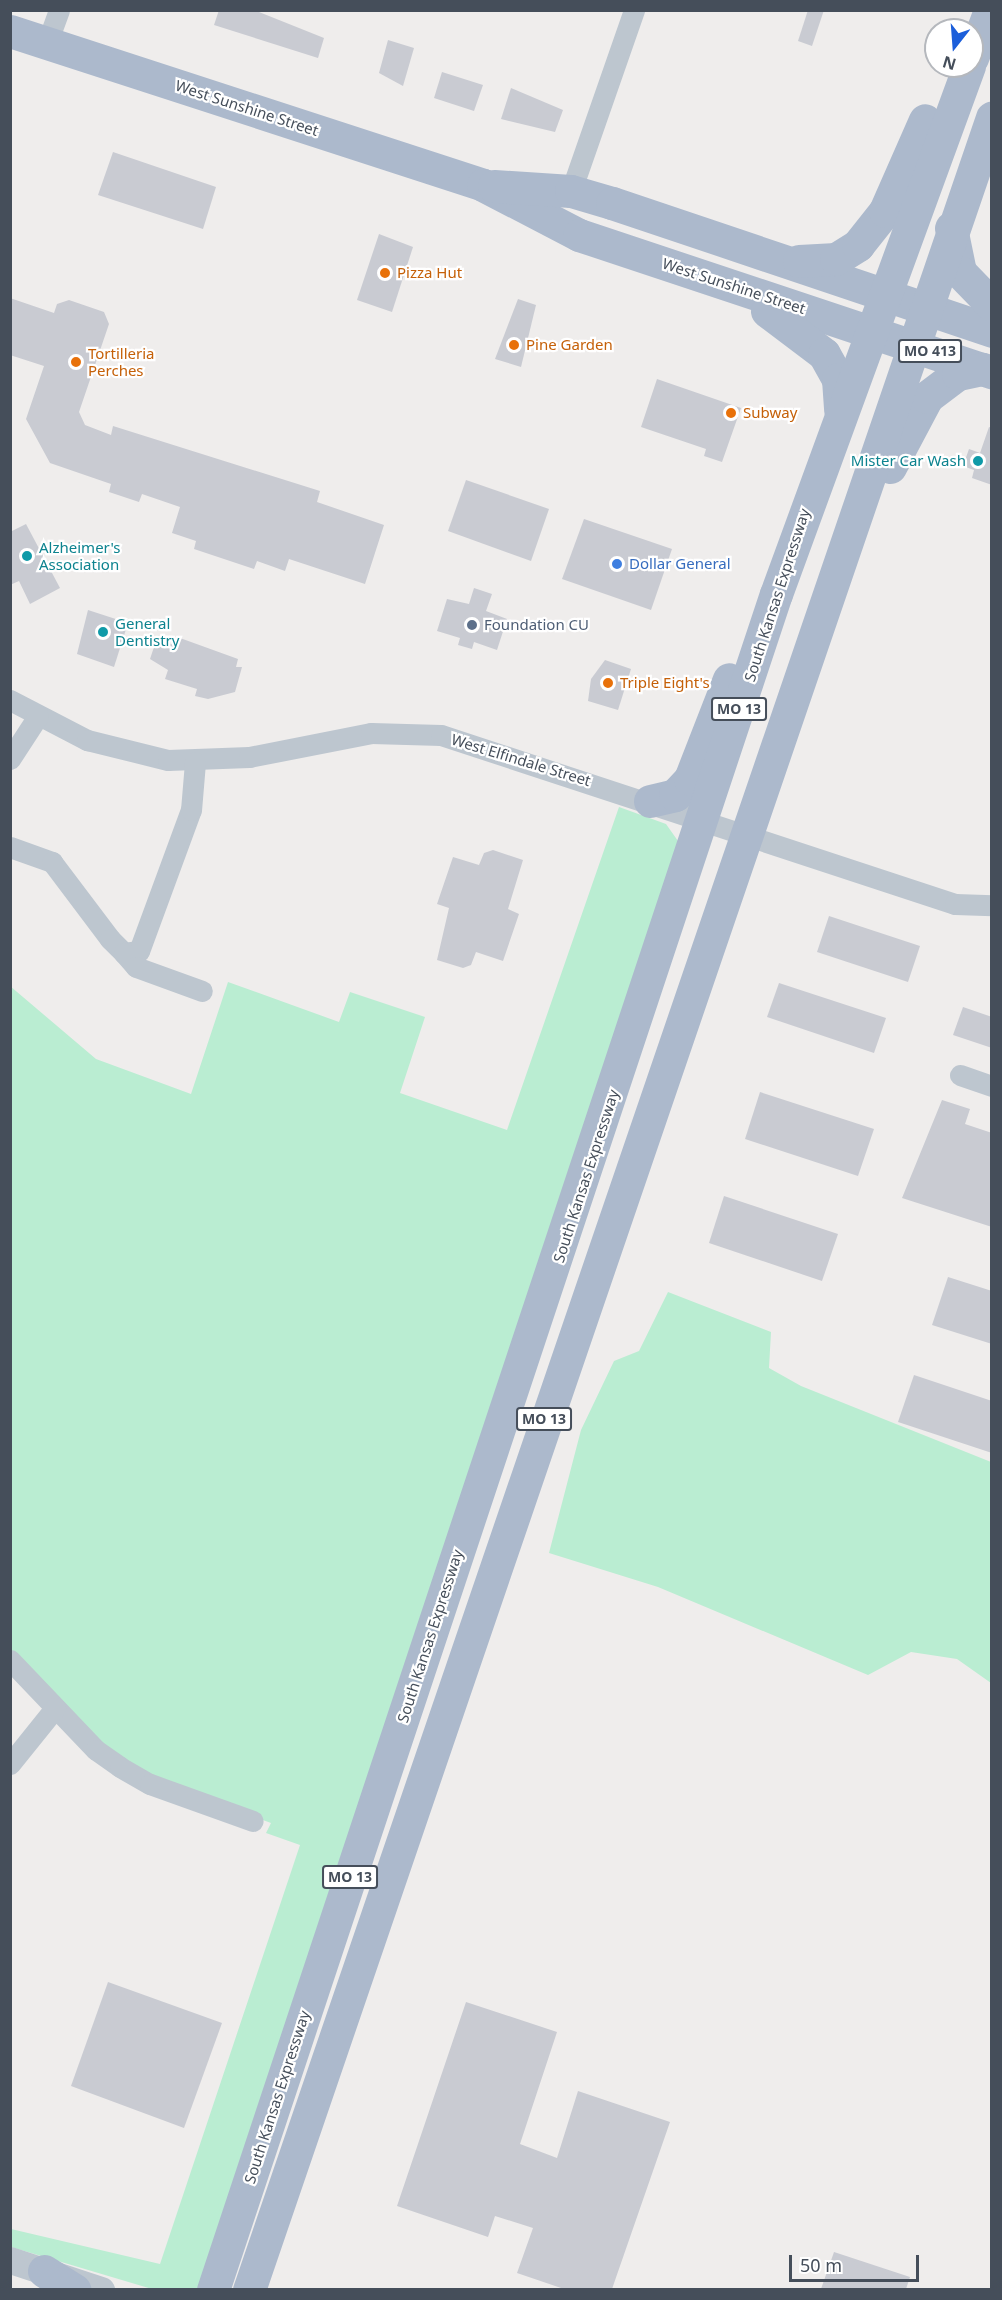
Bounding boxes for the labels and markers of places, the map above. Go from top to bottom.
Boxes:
place label: Pizza Hut [397,264,462,282]
marker: Pizza Hut [378,266,392,280]
place label: Pine Garden [526,336,613,354]
marker: Pine Garden [507,338,521,352]
place label: Tortilleria Perches [88,344,155,379]
marker: Tortilleria Perches [69,355,83,369]
place label: Subway [743,404,797,422]
marker: Subway [724,406,738,420]
place label: Mister Car Wash [851,452,966,470]
marker: Mister Car Wash [971,454,985,468]
place label: Alzheimer's Association [39,538,120,573]
marker: Alzheimer's Association [20,549,34,563]
place label: Dollar General [629,555,731,573]
marker: Dollar General [610,557,624,571]
place label: General Dentistry [115,614,179,649]
place label: Foundation CU [484,616,589,634]
marker: Foundation CU [465,618,479,632]
marker: General Dentistry [96,625,110,639]
place label: Triple Eight's [620,674,710,692]
marker: Triple Eight's [601,676,615,690]

